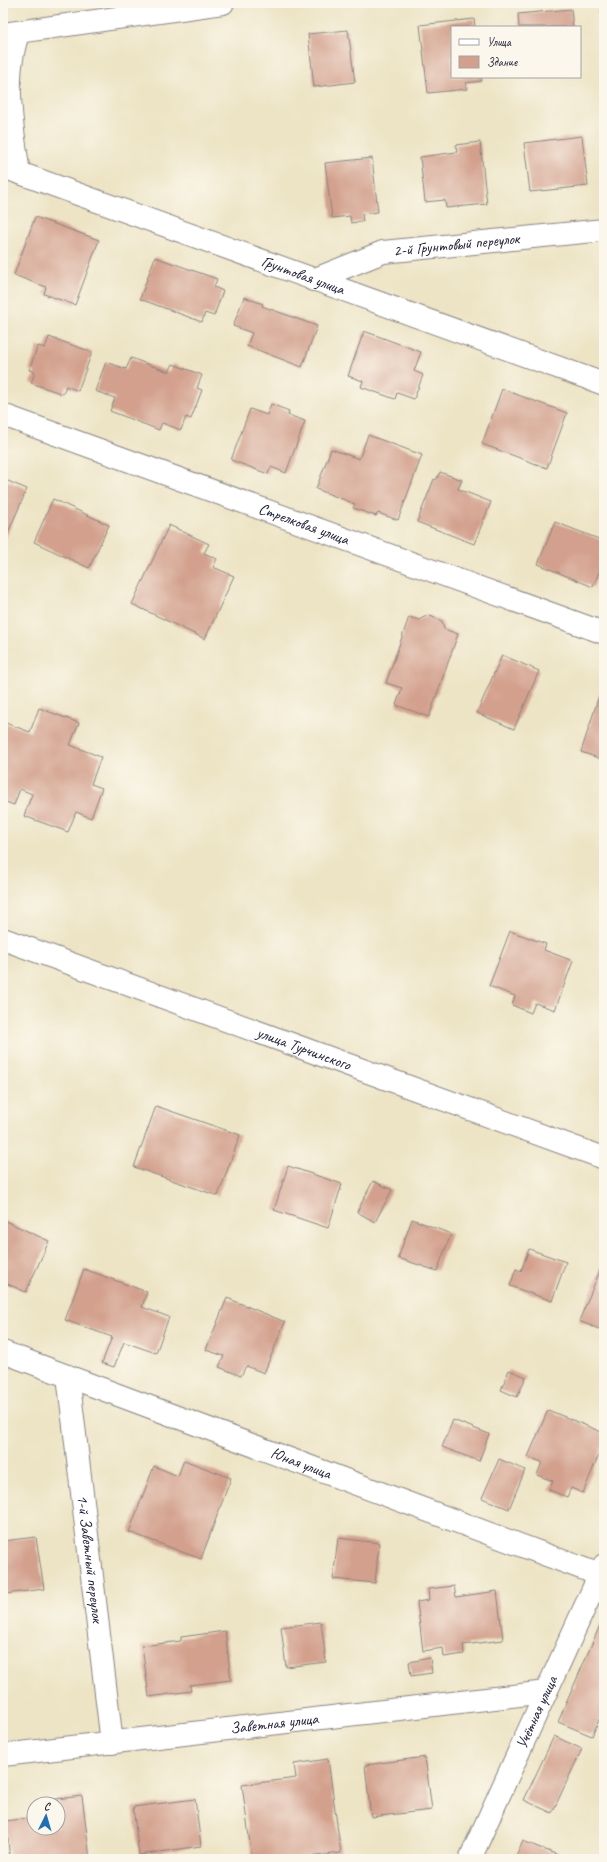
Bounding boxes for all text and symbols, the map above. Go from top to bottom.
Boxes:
legend [451,26,581,78]
text: Улица [487,34,512,50]
text: Здание [487,54,518,70]
street label: 2-й Грунтовый переулок [392,228,522,261]
street label: Грунтовая улица [259,251,348,300]
street label: Стрелковая улица [256,499,353,550]
street label: улица Турчинского [253,1022,355,1075]
street label: Юная улица [268,1443,335,1484]
street label: 1-й Заветный переулок [72,1494,108,1626]
street label: Учётная улица [512,1671,563,1752]
street label: Заветная улица [229,1708,320,1739]
north arrow [26,1796,66,1836]
text: С [44,1799,52,1813]

